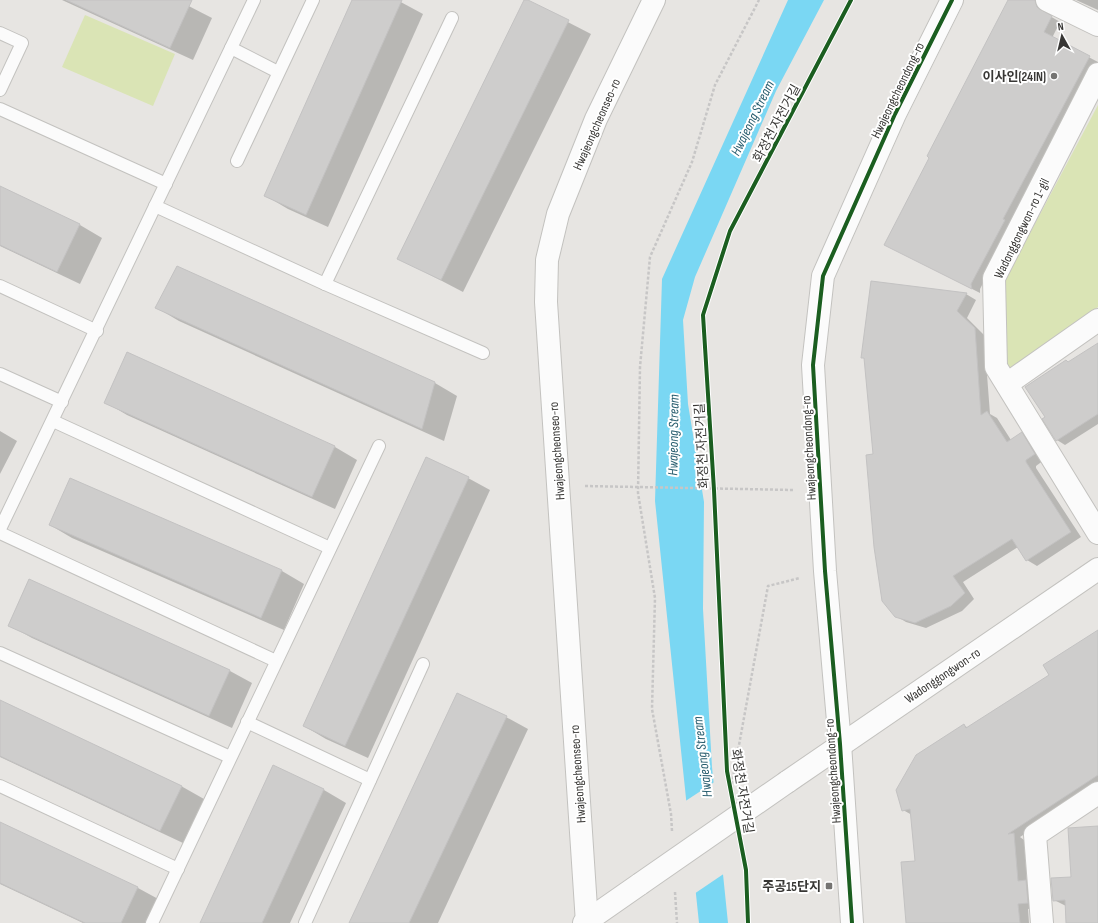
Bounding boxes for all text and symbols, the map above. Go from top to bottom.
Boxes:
north arrow [1042,16,1082,56]
text: N [1057,20,1065,33]
street label: Hwajeongcheondong-ro [868,40,928,141]
place label: 이사인(24IN) [983,69,1046,85]
marker: 이사인(24IN) [1049,71,1059,81]
street label: Hwajeongcheonseo-ro [570,76,624,173]
water label: Hwajeong Stream [727,78,778,159]
street label: 화정천 자전거길 [750,82,804,165]
street label: Wadonggongwon-ro 1-gil [991,176,1053,281]
water label: Hwajeong Stream [664,394,683,476]
street label: Hwajeongcheondong-ro [798,395,820,501]
street label: Hwajeongcheonseo-ro [546,401,568,501]
street label: 화정천 자전거길 [692,403,712,489]
street label: Wadonggongwon-ro [902,645,983,707]
water label: Hwajeong Stream [689,715,716,798]
street label: Hwajeongcheondong-ro [821,718,845,824]
street label: Hwajeongcheonseo-ro [567,724,589,824]
street label: 화정천 자전거길 [727,748,757,835]
place label: 주공15단지 [762,879,821,895]
marker: 주공15단지 [824,881,834,891]

